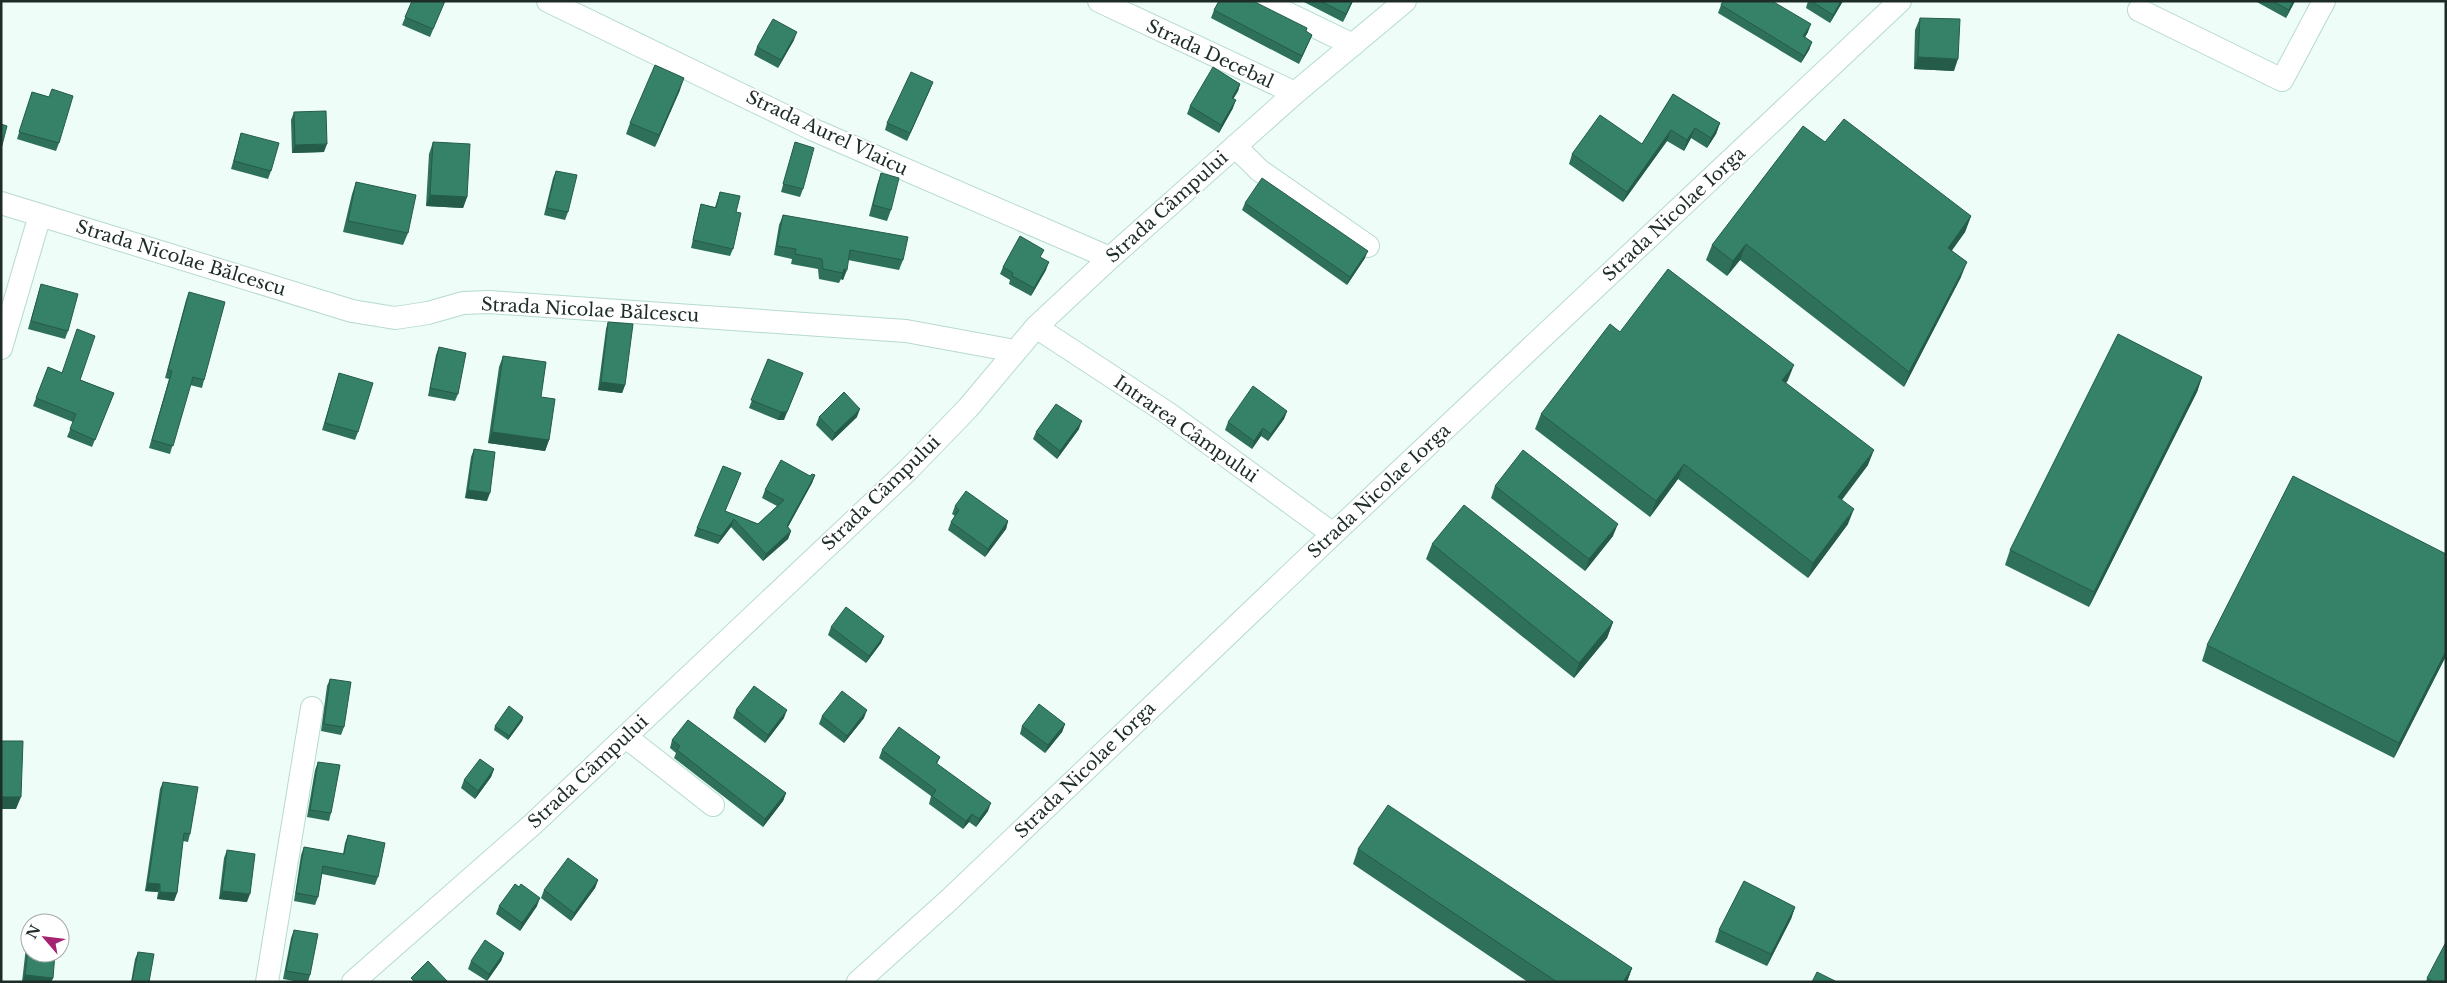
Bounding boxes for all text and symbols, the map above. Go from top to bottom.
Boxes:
street label: Strada Decebal [1143,15,1277,93]
street label: Strada Aurel Vlaicu [743,86,911,180]
street label: Strada Nicolae Iorga [1598,142,1750,286]
street label: Strada Câmpului [1102,147,1232,267]
street label: Strada Nicolae Bălcescu [73,216,289,300]
street label: Strada Nicolae Bălcescu [480,293,700,327]
street label: Intrarea Câmpului [1110,371,1262,487]
street label: Strada Nicolae Iorga [1303,419,1455,563]
street label: Strada Câmpului [817,431,945,555]
street label: Strada Nicolae Iorga [1010,697,1160,843]
street label: Strada Câmpului [523,711,653,833]
north arrow [20,913,70,963]
text: N [22,922,45,942]

